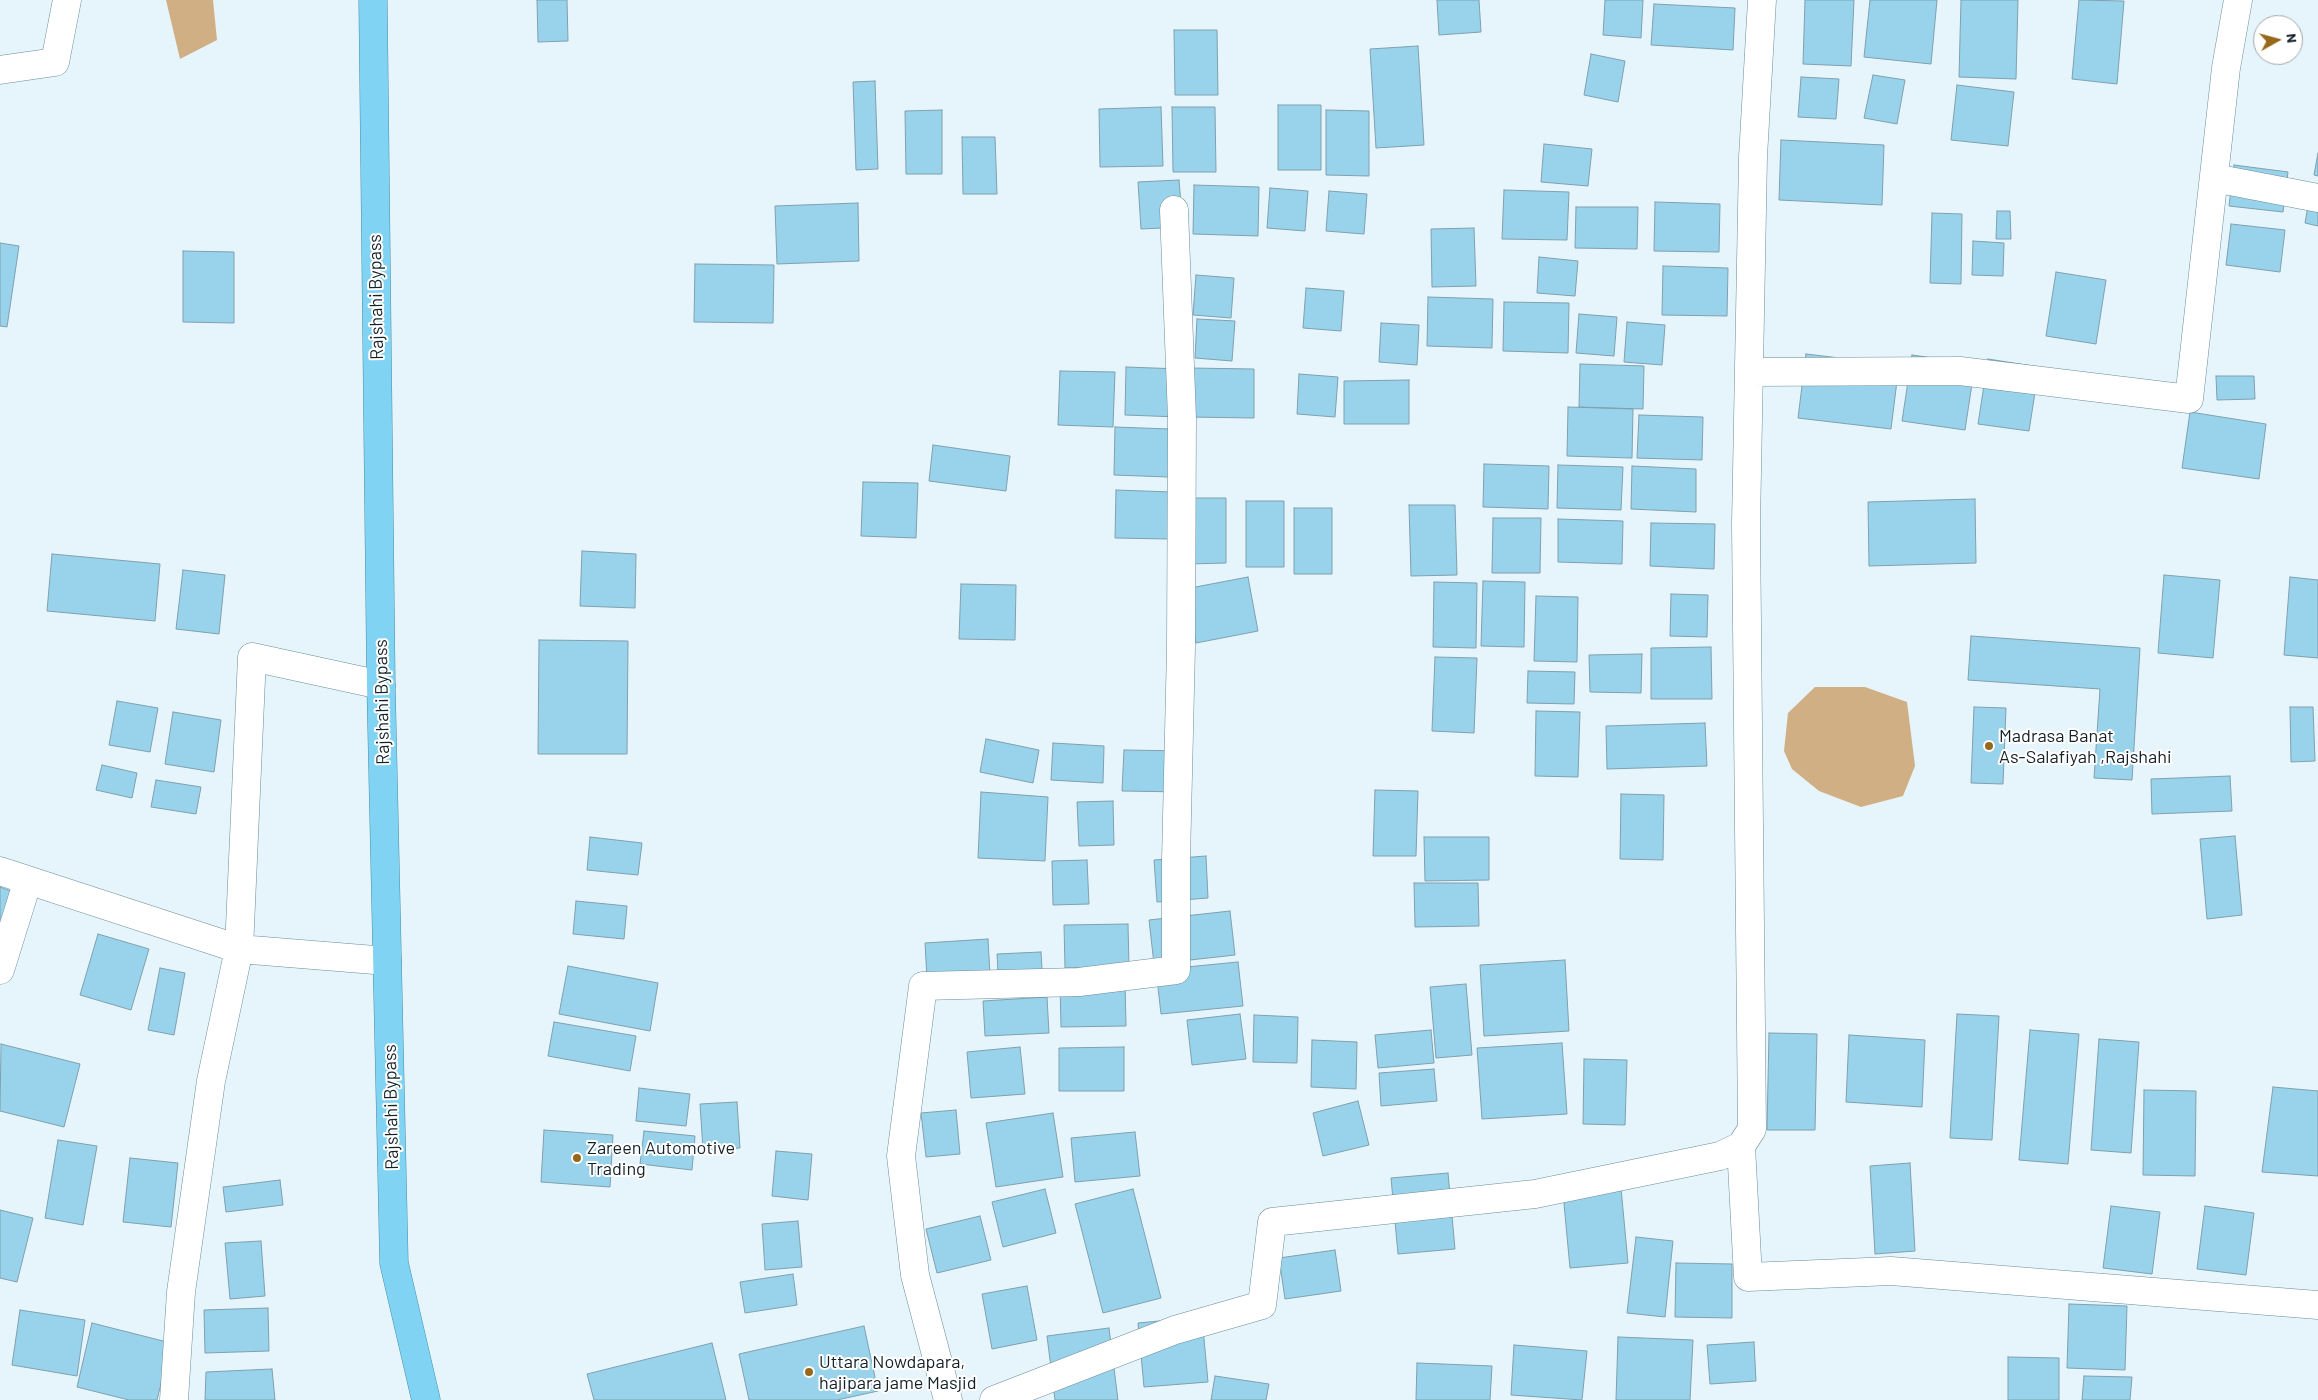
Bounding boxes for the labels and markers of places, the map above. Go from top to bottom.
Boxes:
place label: Madrasa Banat As-Salafiyah ,Rajshahi [1999,725,2172,768]
marker: Madrasa Banat As-Salafiyah ,Rajshahi [1983,740,1995,752]
place label: Zareen Automotive Trading [587,1137,735,1180]
marker: Zareen Automotive Trading [571,1152,583,1164]
place label: Uttara Nowdapara, hajipara jame Masjid [819,1351,976,1394]
marker: Uttara Nowdapara, hajipara jame Masjid [803,1366,815,1378]

